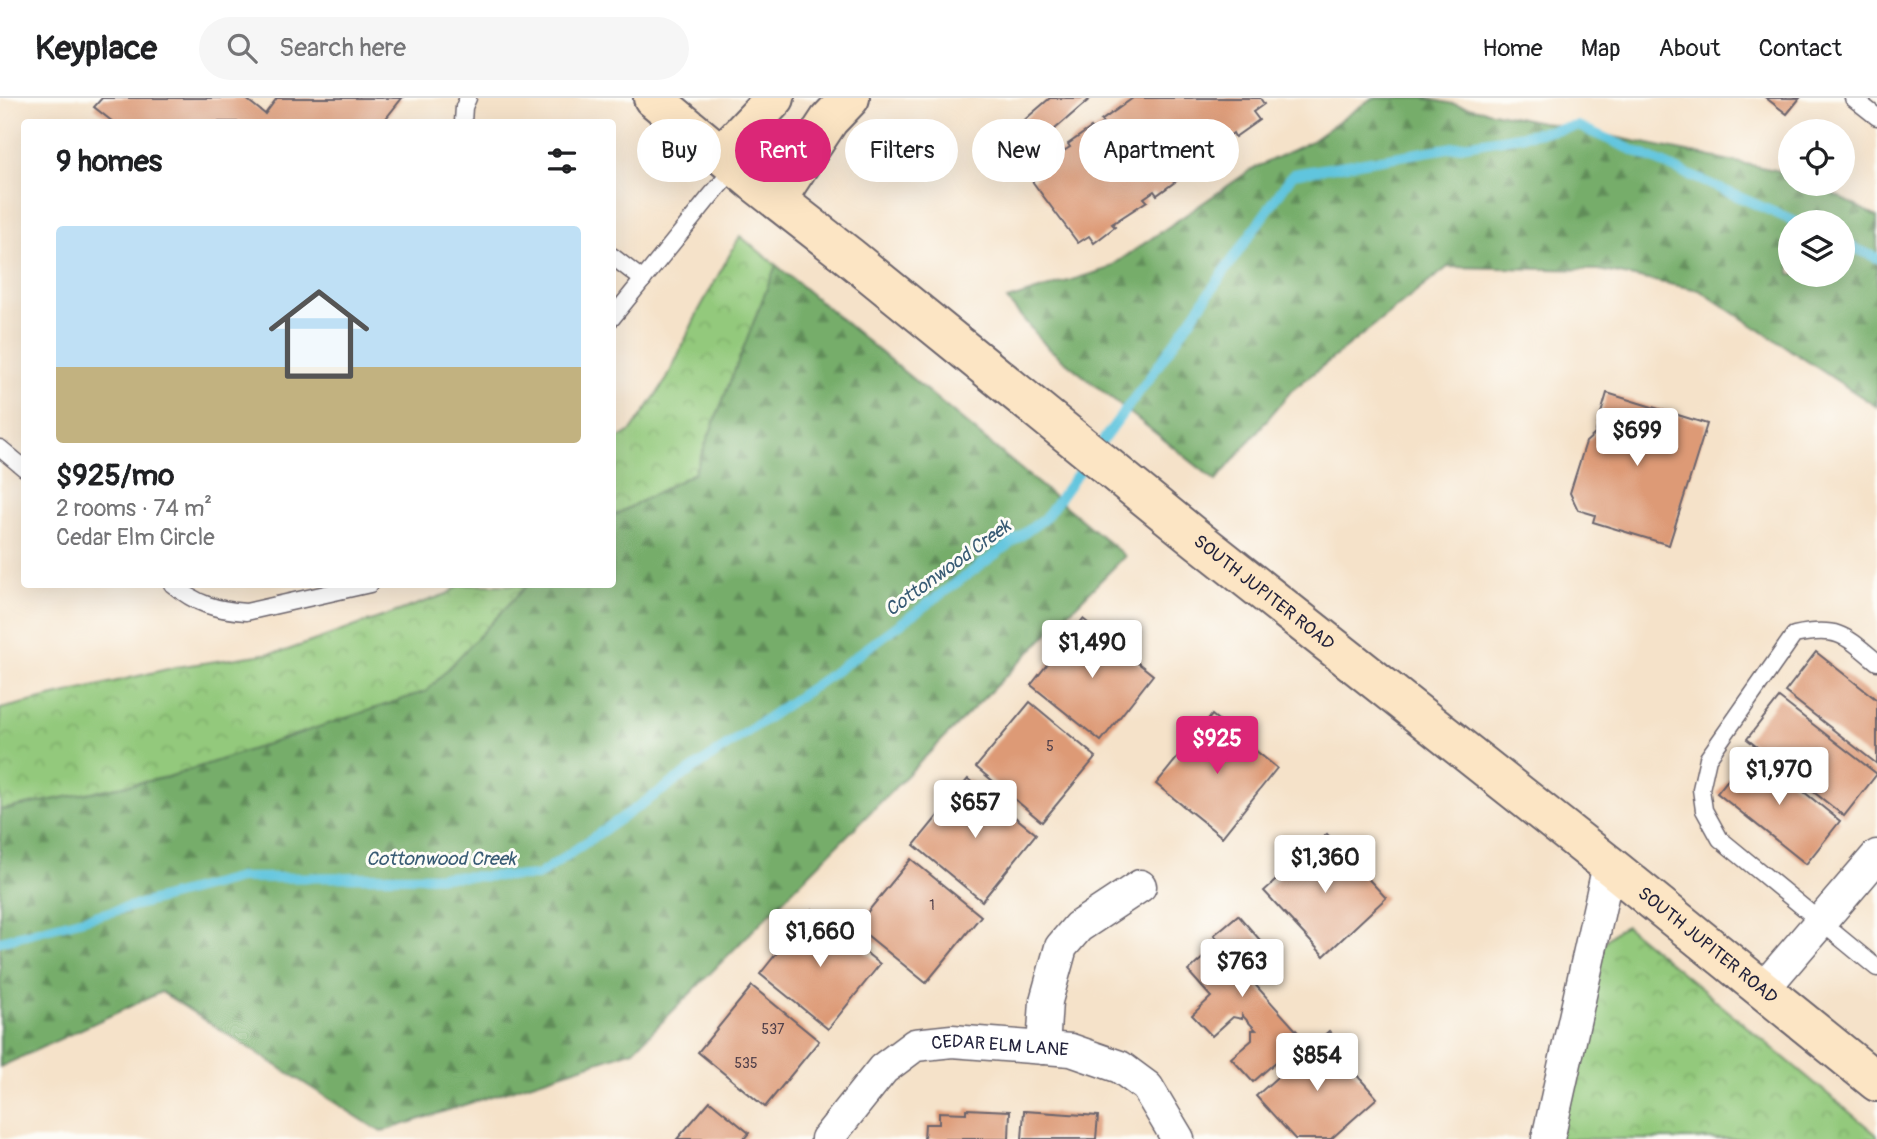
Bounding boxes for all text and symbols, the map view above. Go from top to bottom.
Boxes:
search box [199,17,689,80]
text: Keyplace [35,28,157,69]
icon: search [223,29,261,67]
text: Search here [279,32,406,64]
text: Home [1482,34,1543,63]
text: Map [1581,34,1621,63]
text: About [1659,34,1721,63]
text: Contact [1759,34,1842,63]
chip: Buy [637,119,721,182]
chip: Rent [735,119,831,182]
chip: Filters [845,119,958,182]
chip: New [972,119,1065,182]
chip: Apartment [1079,119,1239,182]
map controls [1778,119,1855,287]
button: locate [1778,119,1855,196]
icon: filters [543,142,581,180]
text: 9 homes [56,143,162,180]
button: layers [1778,210,1855,287]
icon: home [256,271,382,397]
pin: $699 [1596,408,1678,468]
text: $699 [1612,416,1662,445]
text: $925/mo [56,457,174,494]
text: 2 rooms · 74 m² [56,494,212,523]
water label: Cottonwood Creek [880,513,1017,622]
text: Cedar Elm Circle [56,523,215,552]
street label: SOUTH JUPITER ROAD [1189,529,1339,655]
pin: $1,490 [1035,620,1149,680]
text: $1,490 [1058,628,1126,657]
pin: $925 [1176,716,1258,776]
text: $925 [1192,724,1242,753]
house number: 5 [1046,738,1054,755]
pin: $1,970 [1722,748,1836,807]
text: $1,970 [1745,755,1813,784]
pin: $657 [934,780,1016,840]
text: $657 [950,788,1000,817]
pin: $1,360 [1268,836,1382,895]
text: $1,360 [1290,843,1360,872]
water label: Cottonwood Creek [366,847,518,871]
street label: SOUTH JUPITER ROAD [1633,882,1783,1009]
house number: 1 [929,897,935,914]
pin: $1,660 [763,910,877,969]
text: $1,660 [785,917,855,946]
pin: $763 [1201,940,1283,999]
text: $763 [1217,947,1267,976]
house number: 537 [762,1021,785,1038]
street label: CEDAR ELM LANE [930,1030,1069,1061]
pin: $854 [1276,1034,1358,1093]
text: $854 [1292,1041,1342,1070]
house number: 535 [735,1055,758,1072]

